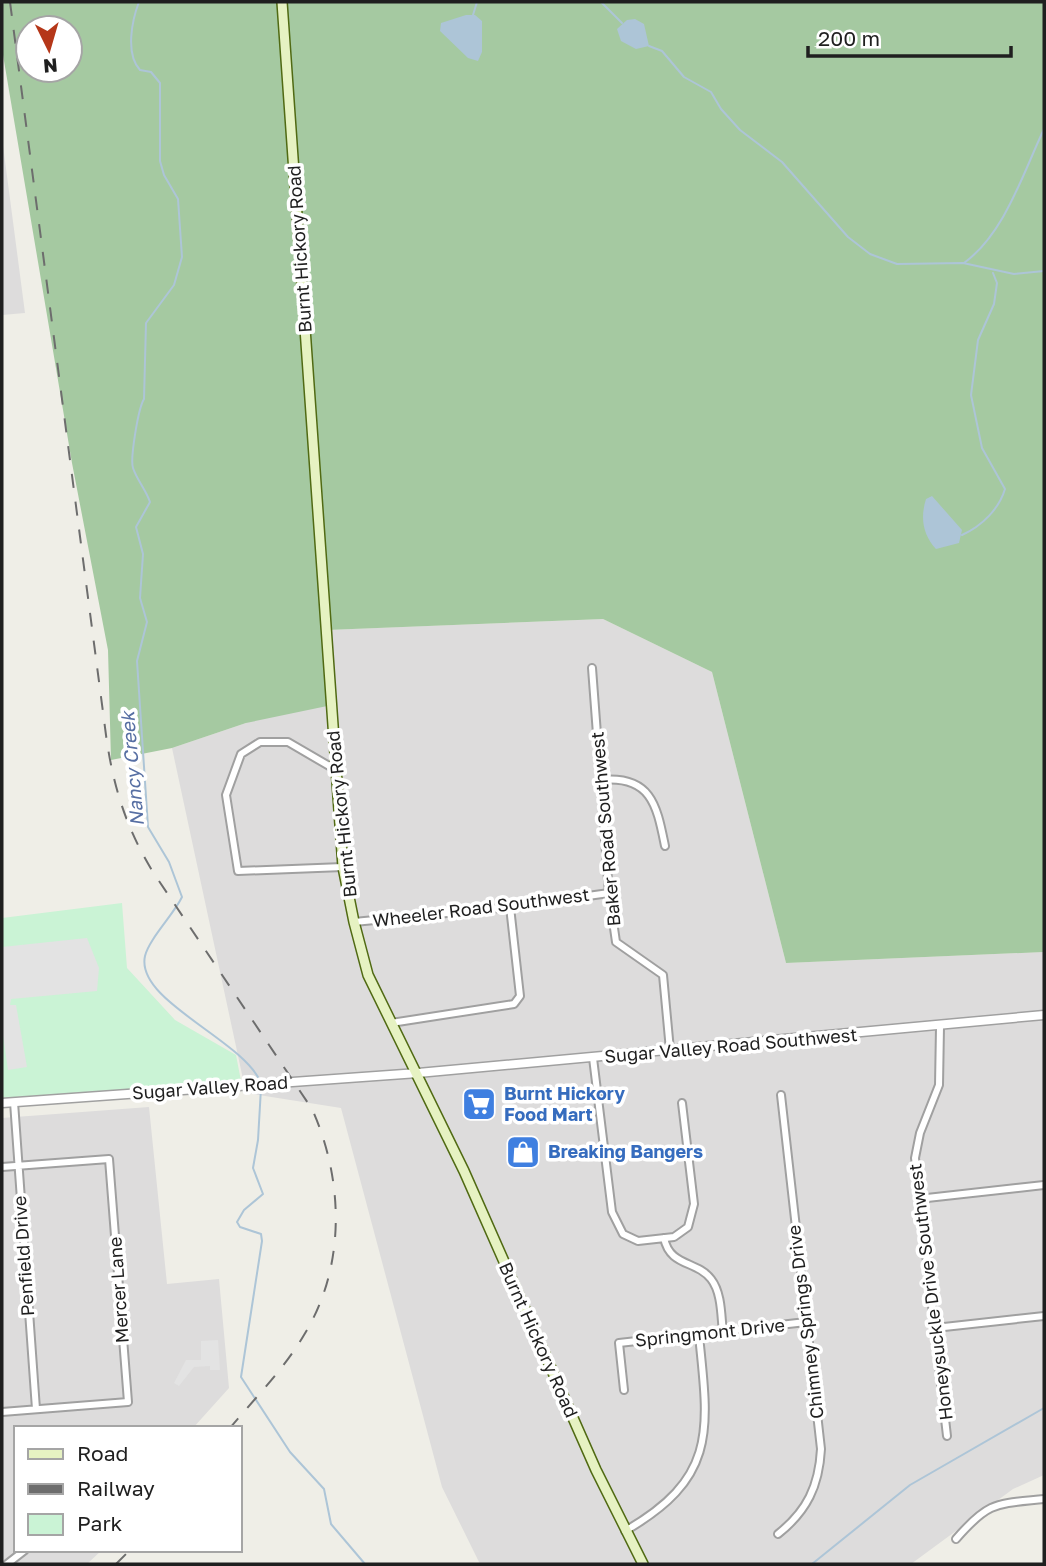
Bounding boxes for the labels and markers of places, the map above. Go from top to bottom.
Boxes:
place label: Burnt Hickory Food Mart [504,1082,625,1125]
supermarket icon: Burnt Hickory Food Mart [460,1085,498,1123]
shop icon: Breaking Bangers [504,1133,542,1171]
place label: Breaking Bangers [548,1140,703,1162]

